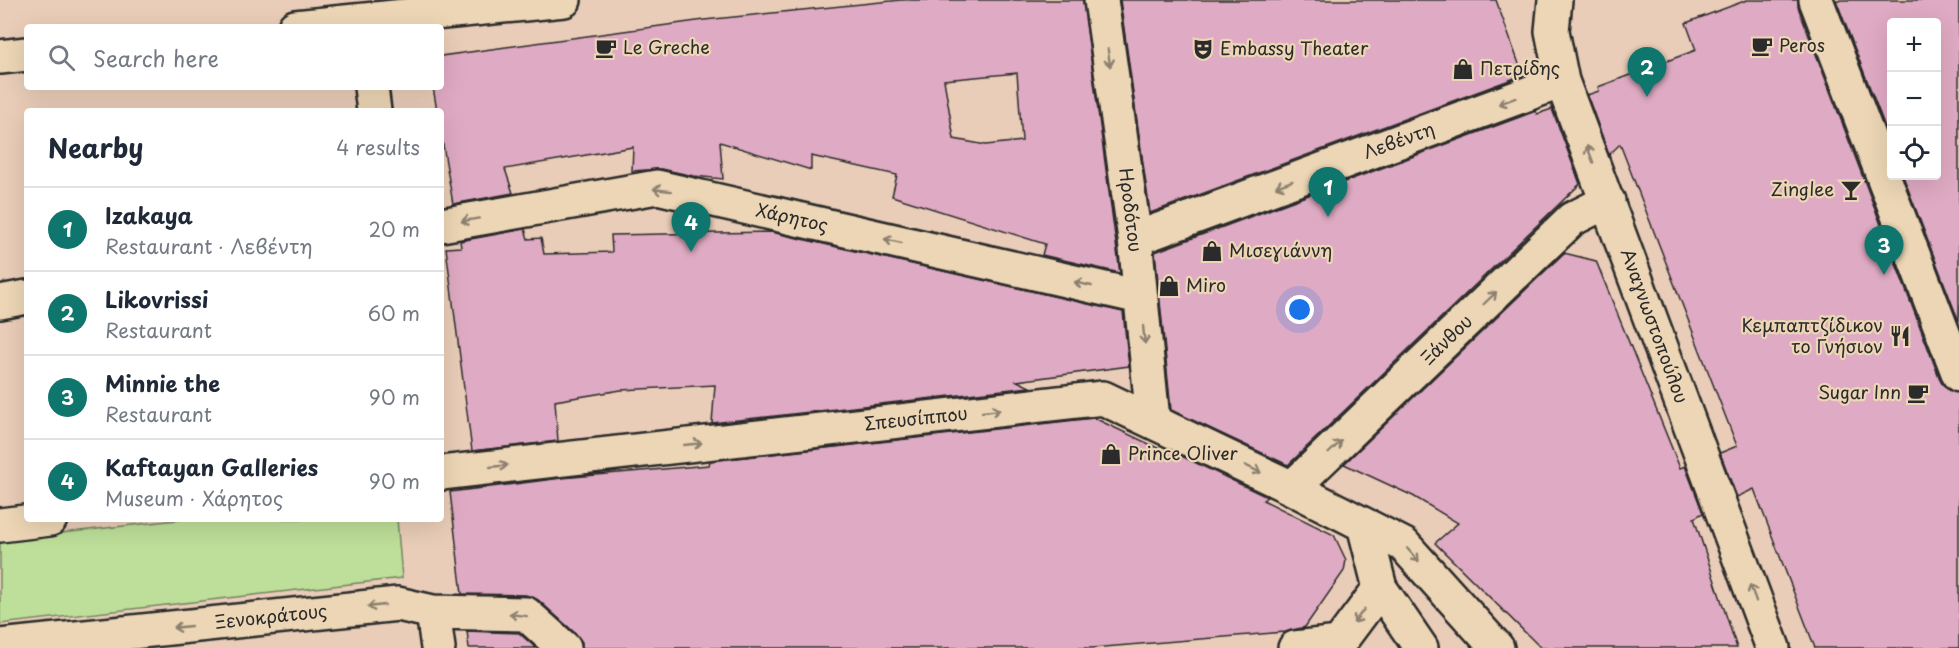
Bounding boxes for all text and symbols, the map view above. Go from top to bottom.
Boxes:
map controls [1887,18,1941,180]
button: + [1887,18,1941,72]
search box [24,24,444,90]
place label: Peros [1779,31,1825,58]
place label: Le Greche [623,33,710,60]
place label: Embassy Theater [1220,34,1369,61]
cafe icon: Peros [1750,34,1774,58]
cafe icon: Le Greche [594,36,618,60]
theatre icon: Embassy Theater [1191,37,1215,61]
icon: search [45,41,78,74]
text: Search here [93,41,219,74]
one-way arrow [1104,48,1115,67]
pin: 2 [1628,48,1666,97]
place label: Πετρίδης [1480,54,1560,81]
shop icon: Πετρίδης [1451,57,1475,81]
button: − [1887,72,1941,126]
one-way arrow [1498,97,1517,108]
street label: Λεβέντη [1359,114,1438,165]
button: locate [1887,126,1941,180]
text: Nearby [48,128,143,167]
text: 4 results [336,132,420,162]
one-way arrow [1584,146,1595,164]
street label: Ηροδότου [1113,166,1150,253]
pin: 1 [1308,168,1348,217]
place label: Zinglee [1771,175,1834,202]
bar icon: Zinglee [1839,178,1863,202]
one-way arrow [1276,179,1294,190]
one-way arrow [653,184,672,195]
street label: Χάρητος [754,195,831,238]
text: Izakaya [105,198,193,231]
pin: 4 [672,202,710,252]
text: 1 [63,214,72,244]
text: 20 m [368,214,420,244]
one-way arrow [460,215,480,226]
pin: 3 [1864,226,1904,275]
text: Restaurant · Λεβέντη [105,231,313,261]
one-way arrow [884,235,903,246]
place label: Μισεγιάννη [1229,236,1332,263]
shop icon: Μισεγιάννη [1200,239,1224,263]
street label: Αναγνωστοπούλου [1615,244,1696,407]
place label: Miro [1186,271,1226,298]
shop icon: Miro [1157,274,1181,298]
one-way arrow [1074,278,1093,289]
text: Likovrissi [105,282,209,315]
one-way arrow [1483,290,1498,305]
your location [1285,295,1314,324]
text: 2 [60,298,75,328]
text: 60 m [368,298,420,328]
street label: Ξάνθου [1414,307,1478,370]
place label: Κεμπαπτζίδικον το Γνήσιον [1742,311,1883,359]
text: Restaurant [105,315,212,345]
one-way arrow [1139,324,1150,344]
restaurant icon: Κεμπαπτζίδικον το Γνήσιον [1888,324,1912,348]
text: Minnie the [105,366,220,399]
place label: Sugar Inn [1818,378,1901,405]
cafe icon: Sugar Inn [1906,381,1930,405]
text: 3 [61,382,74,412]
text: 90 m [369,382,420,412]
text: Restaurant [105,399,212,429]
street label: Σπευσίππου [863,399,969,436]
one-way arrow [981,405,1000,416]
one-way arrow [682,438,702,449]
place label: Prince Oliver [1128,439,1238,466]
one-way arrow [1327,440,1342,455]
shop icon: Prince Oliver [1099,442,1123,466]
text: Kaftayan Galleries [105,450,318,483]
one-way arrow [489,460,509,471]
one-way arrow [1244,464,1262,475]
text: 4 [61,466,74,496]
text: 90 m [369,466,420,496]
text: Museum · Χάρητος [105,483,283,513]
one-way arrow [1406,547,1420,562]
one-way arrow [1746,584,1757,603]
street label: Ξενοκράτους [213,596,328,635]
one-way arrow [366,601,386,612]
one-way arrow [1353,608,1366,624]
one-way arrow [509,609,528,620]
one-way arrow [173,622,192,633]

